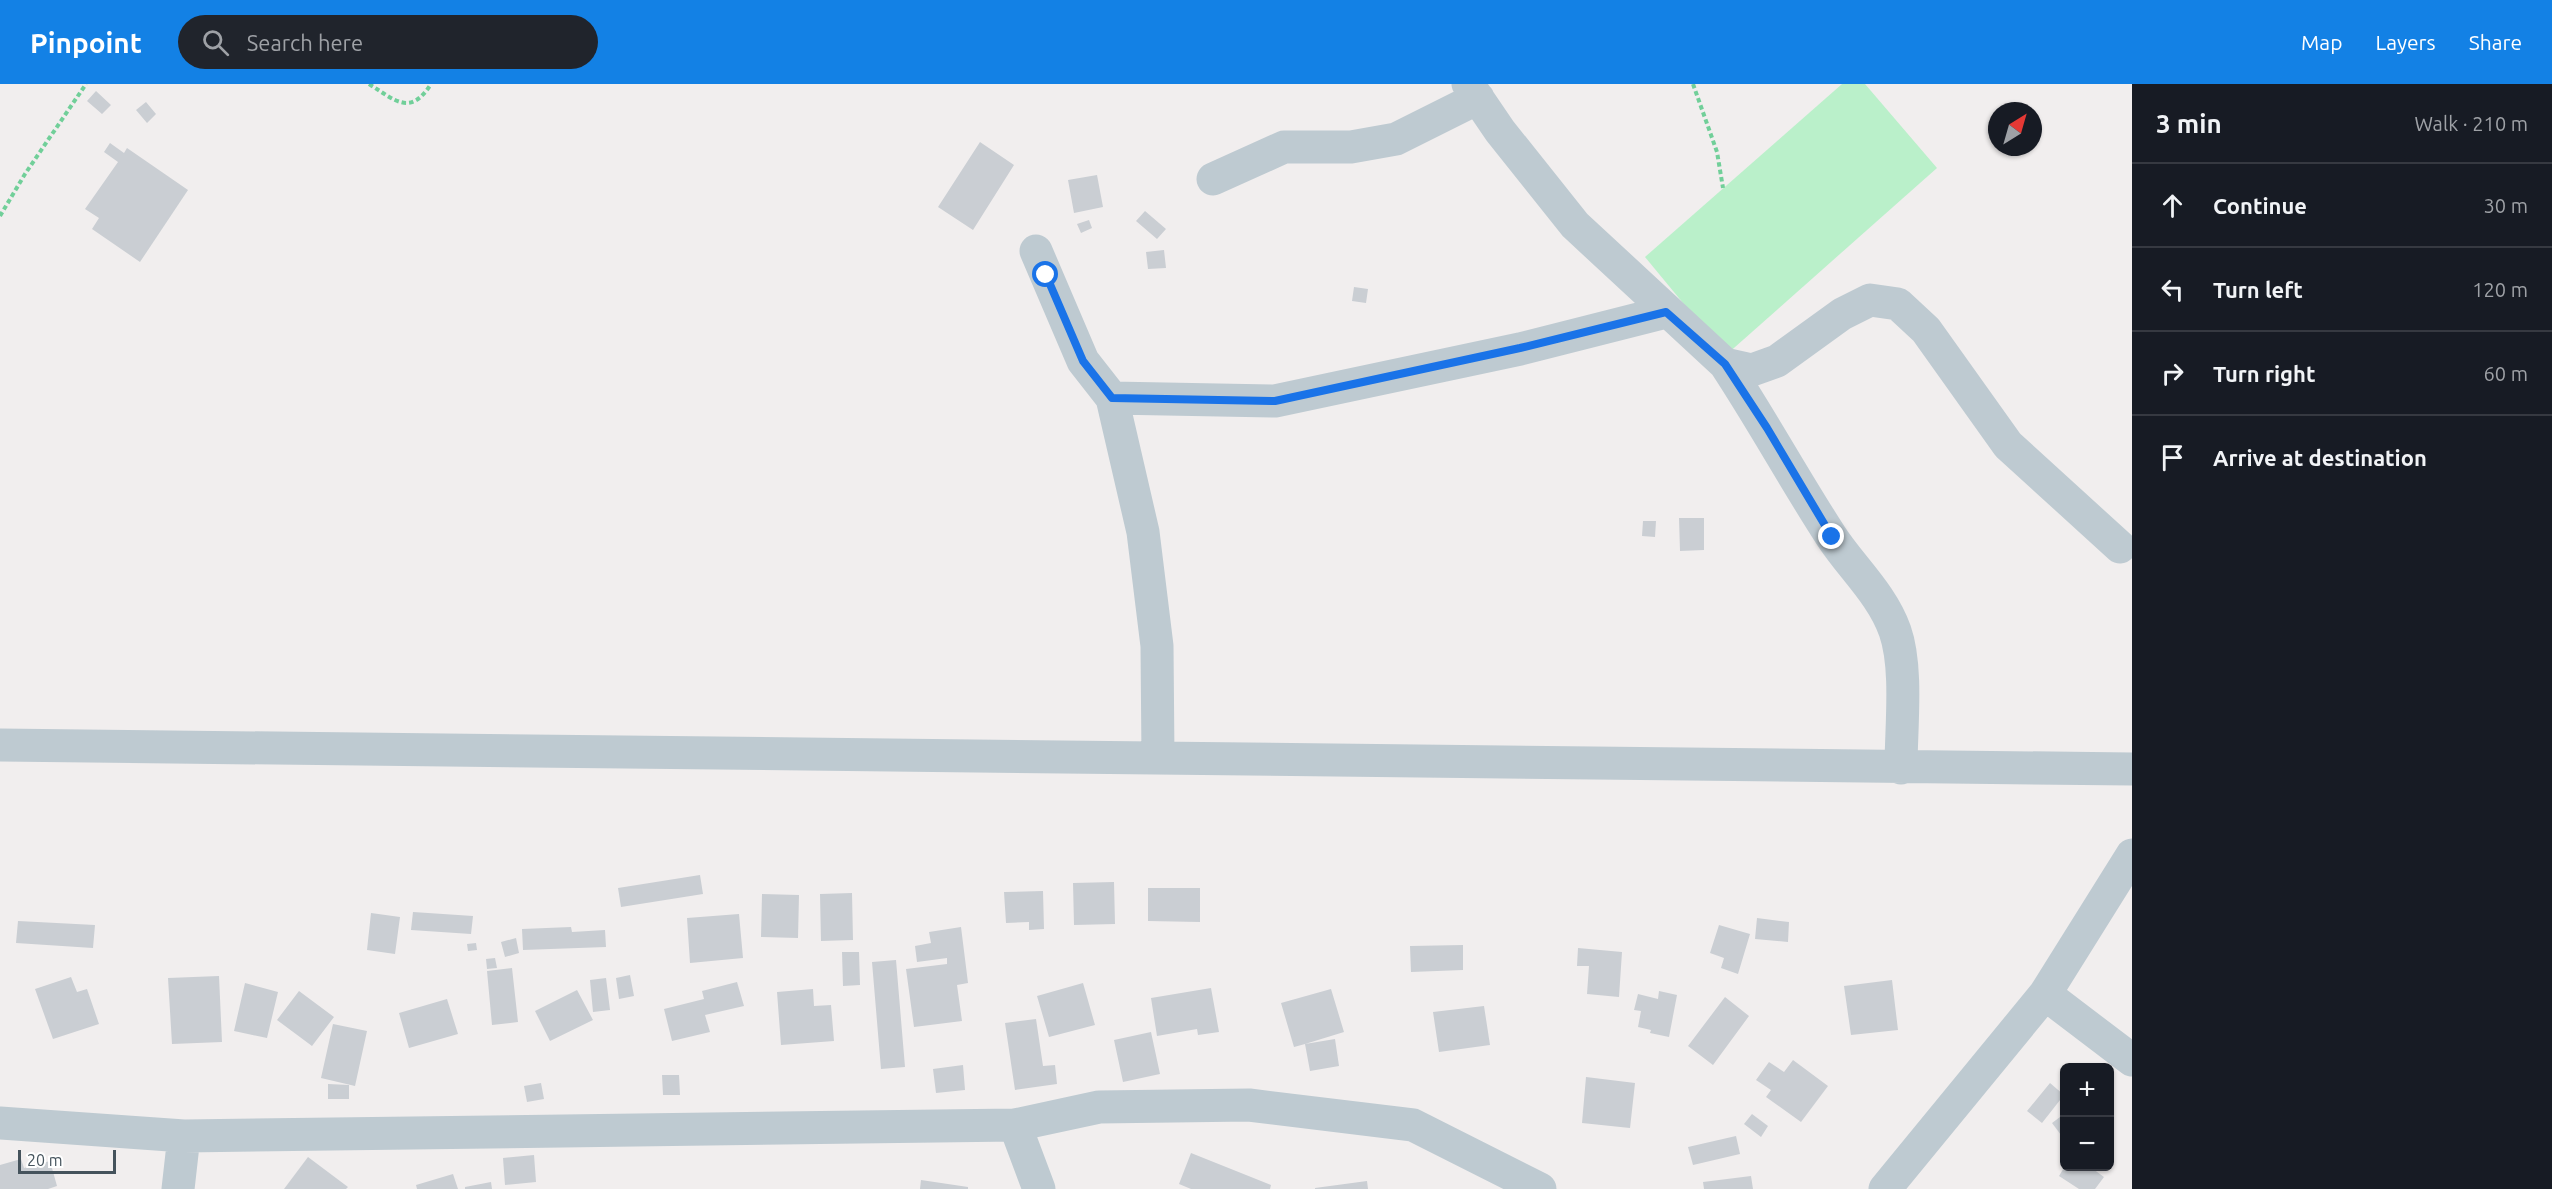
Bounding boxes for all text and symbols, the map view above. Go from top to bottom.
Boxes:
search box [178,15,598,69]
icon: search [199,26,232,59]
text: Pinpoint [30,27,142,58]
text: Search here [247,30,363,55]
text: Map [2301,30,2342,54]
text: Layers [2375,30,2436,54]
text: Share [2469,30,2522,54]
north arrow [1988,102,2042,156]
text: 3 min [2156,109,2222,138]
text: Walk · 210 m [2415,112,2528,135]
icon: ahead [2156,189,2189,222]
text: Continue [2213,193,2307,218]
text: 30 m [2484,194,2528,217]
route start [1032,261,1058,287]
icon: left [2156,273,2189,306]
text: Turn left [2213,277,2303,302]
text: 120 m [2472,278,2528,301]
icon: right [2156,357,2189,390]
text: Turn right [2213,361,2315,386]
text: 60 m [2484,362,2528,385]
icon: arrive [2156,441,2189,474]
text: Arrive at destination [2213,445,2427,470]
route end [1818,523,1844,549]
map controls [2060,1063,2114,1171]
button: + [2060,1063,2114,1117]
button: − [2060,1117,2114,1171]
scale bar [18,1147,116,1174]
text: 20 m [27,1151,63,1169]

